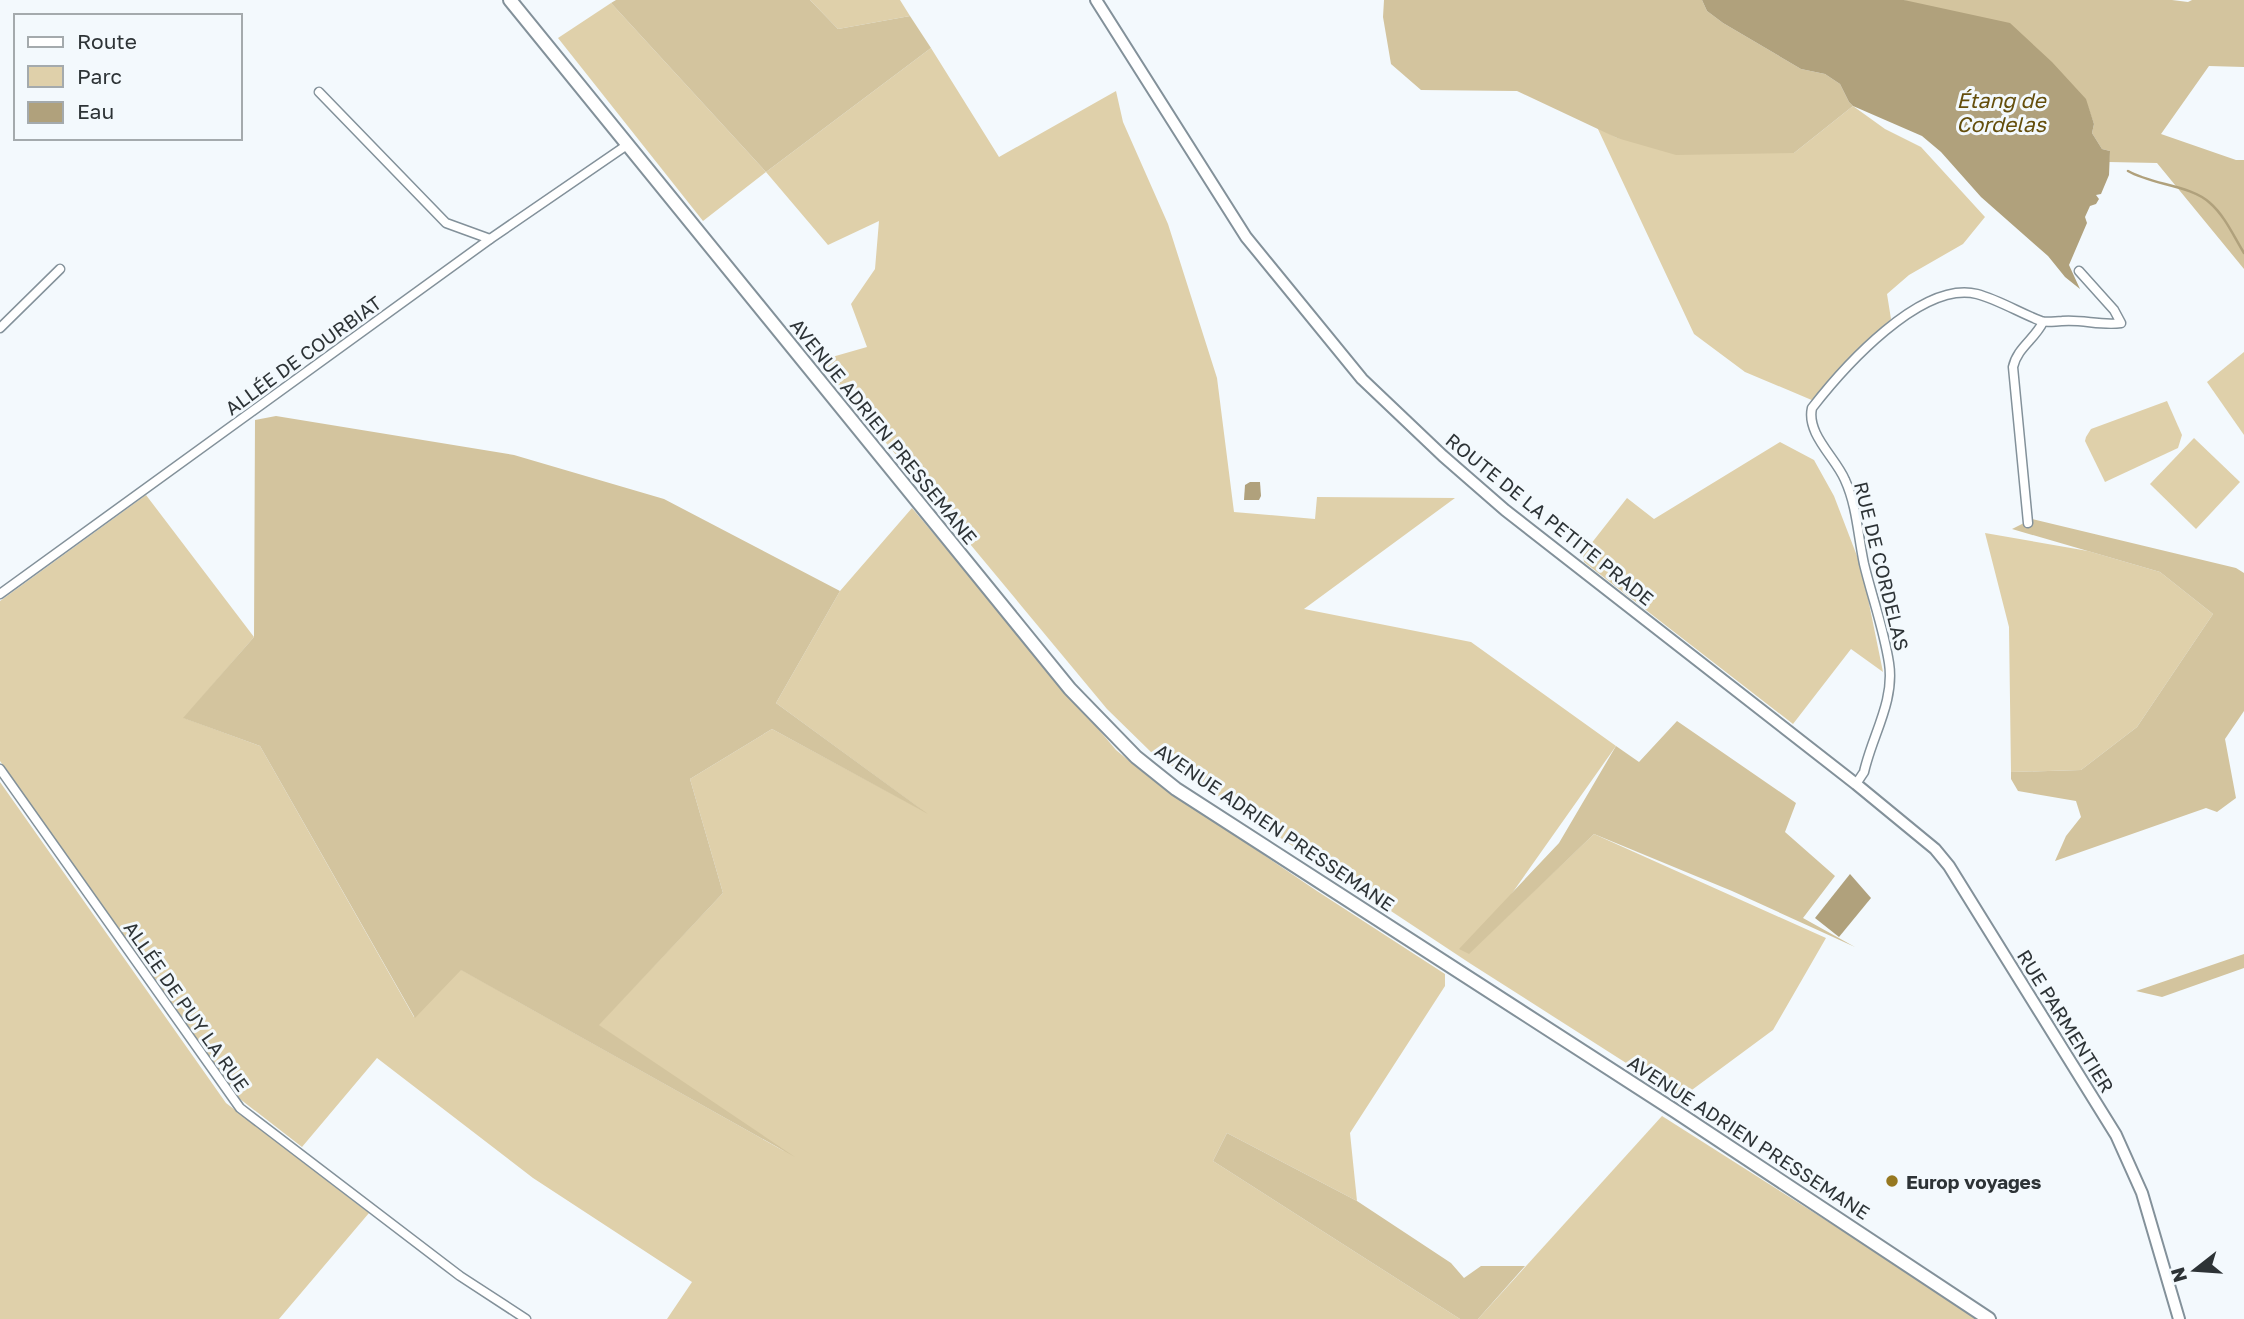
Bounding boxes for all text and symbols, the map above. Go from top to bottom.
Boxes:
legend [14,14,242,140]
text: Route [77,28,137,54]
text: Parc [77,63,122,89]
water label: Étang de Cordelas [1956,87,2047,137]
text: Eau [77,98,114,124]
street label: ALLÉE DE COURBIAT [220,290,386,419]
street label: AVENUE ADRIEN PRESSEMANE [786,314,982,548]
street label: ROUTE DE LA PETITE PRADE [1442,428,1658,610]
street label: RUE DE CORDELAS [1850,479,1914,653]
street label: AVENUE ADRIEN PRESSEMANE [1151,738,1399,916]
street label: ALLÉE DE PUY LA RUE [120,917,254,1095]
street label: RUE PARMENTIER [2013,945,2119,1097]
street label: AVENUE ADRIEN PRESSEMANE [1624,1050,1874,1224]
place label: Europ voyages [1906,1170,2042,1193]
marker: Europ voyages [1884,1173,1900,1189]
north arrow [2160,1235,2230,1305]
text: N [2165,1265,2191,1285]

